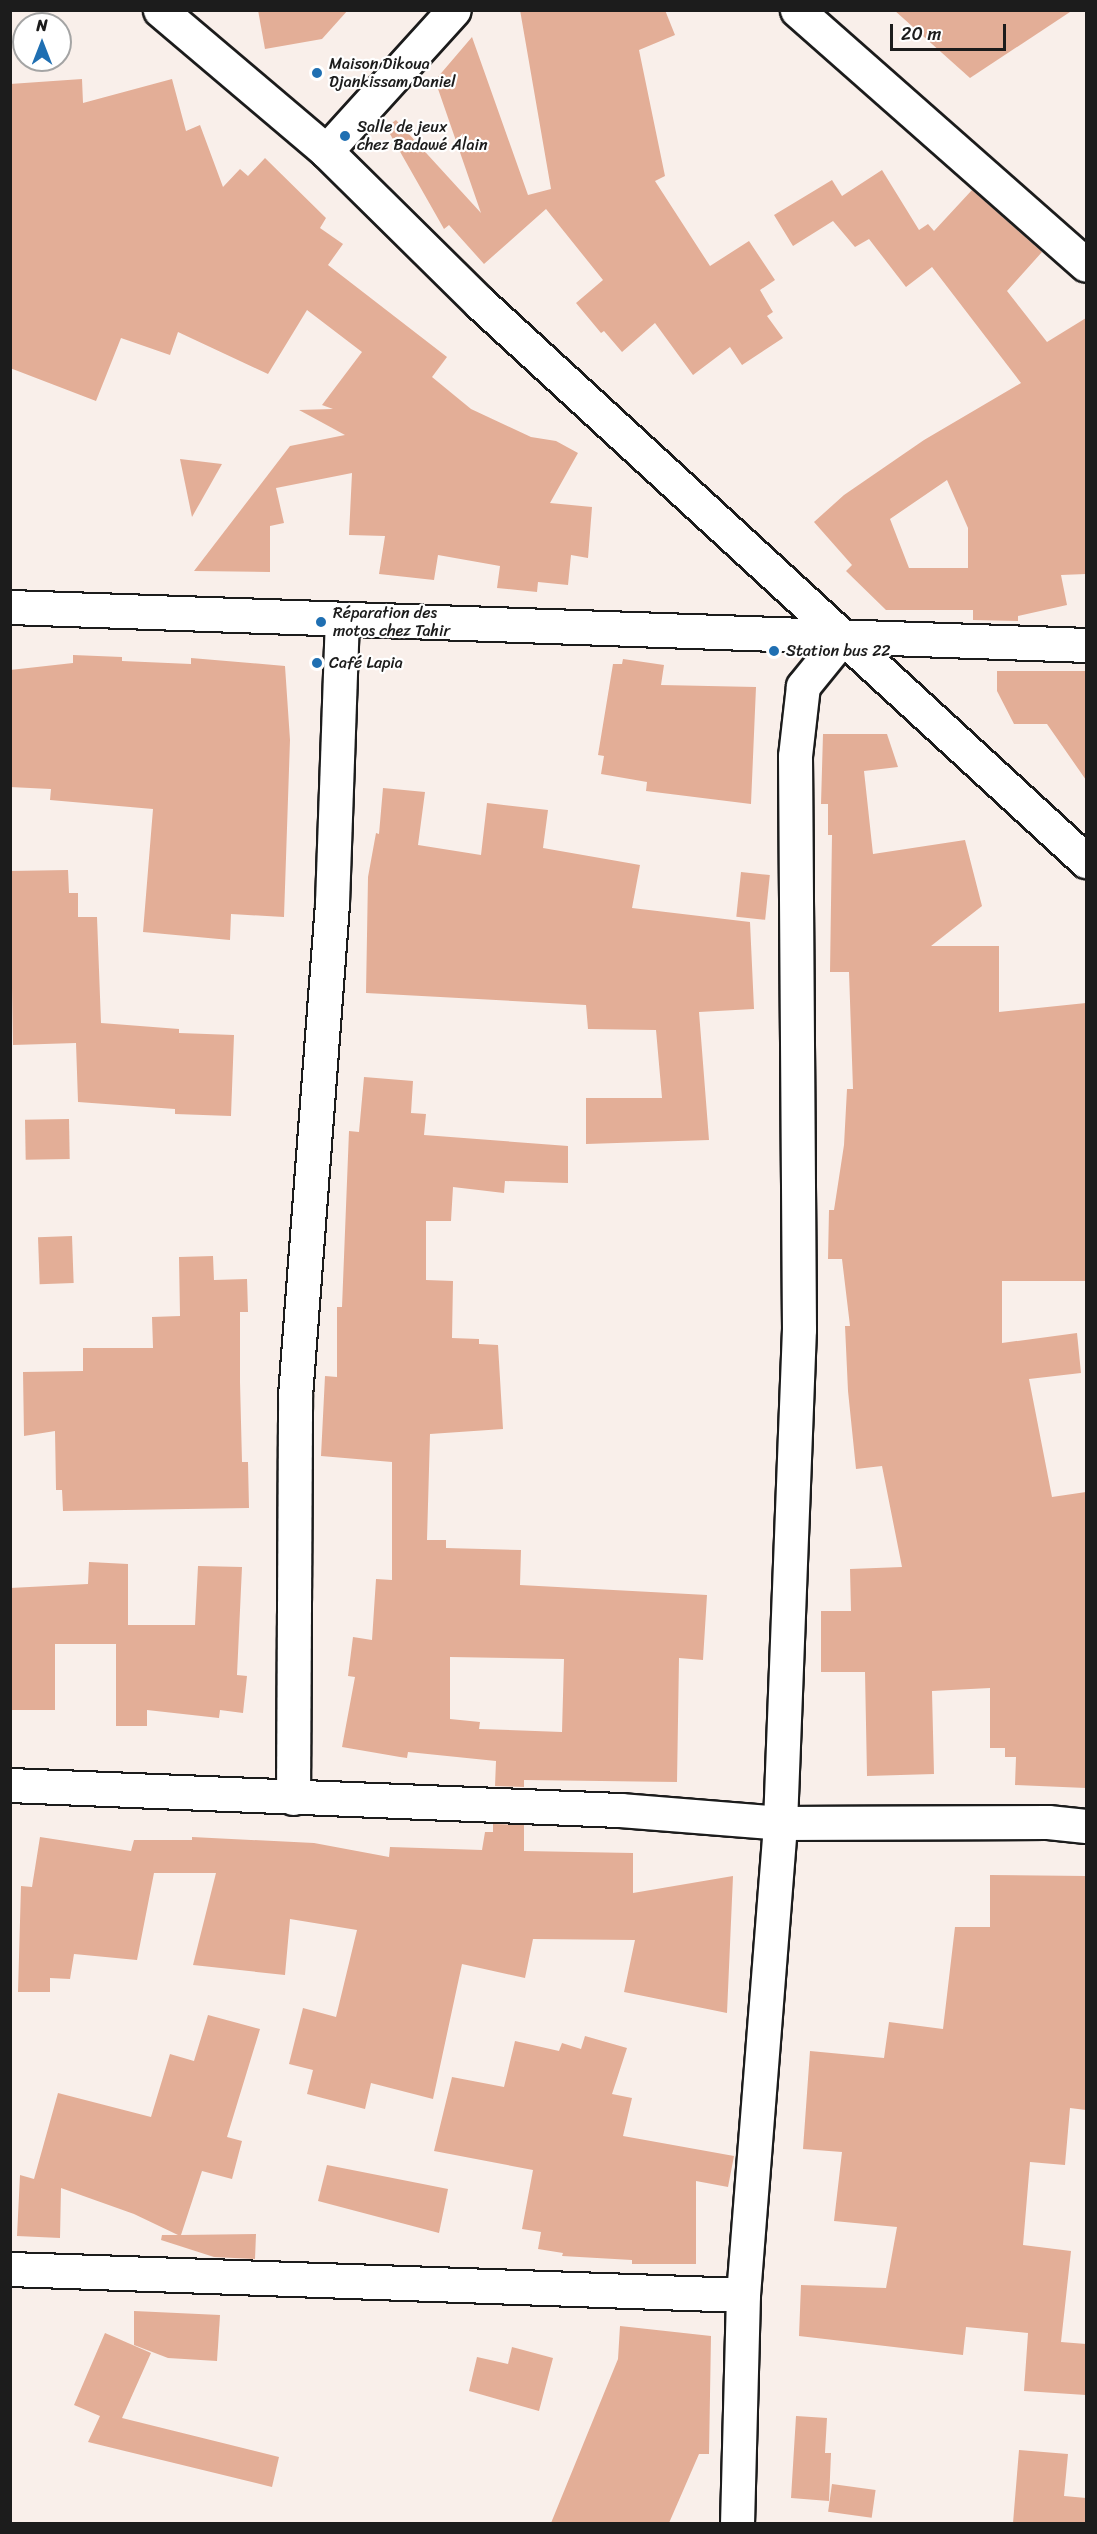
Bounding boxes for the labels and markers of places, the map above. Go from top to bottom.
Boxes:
place label: Maison Dikoua Djankissam Daniel [329,54,455,92]
marker: Maison Dikoua Djankissam Daniel [310,66,324,80]
place label: Salle de jeux chez Badawé Alain [357,117,488,155]
marker: Salle de jeux chez Badawé Alain [338,129,352,143]
place label: Réparation des motos chez Tahir [333,603,450,641]
marker: Réparation des motos chez Tahir [314,615,328,629]
place label: Station bus 22 [786,641,891,661]
marker: Station bus 22 [767,644,781,658]
place label: Café Lapia [329,653,403,673]
marker: Café Lapia [310,656,324,670]

